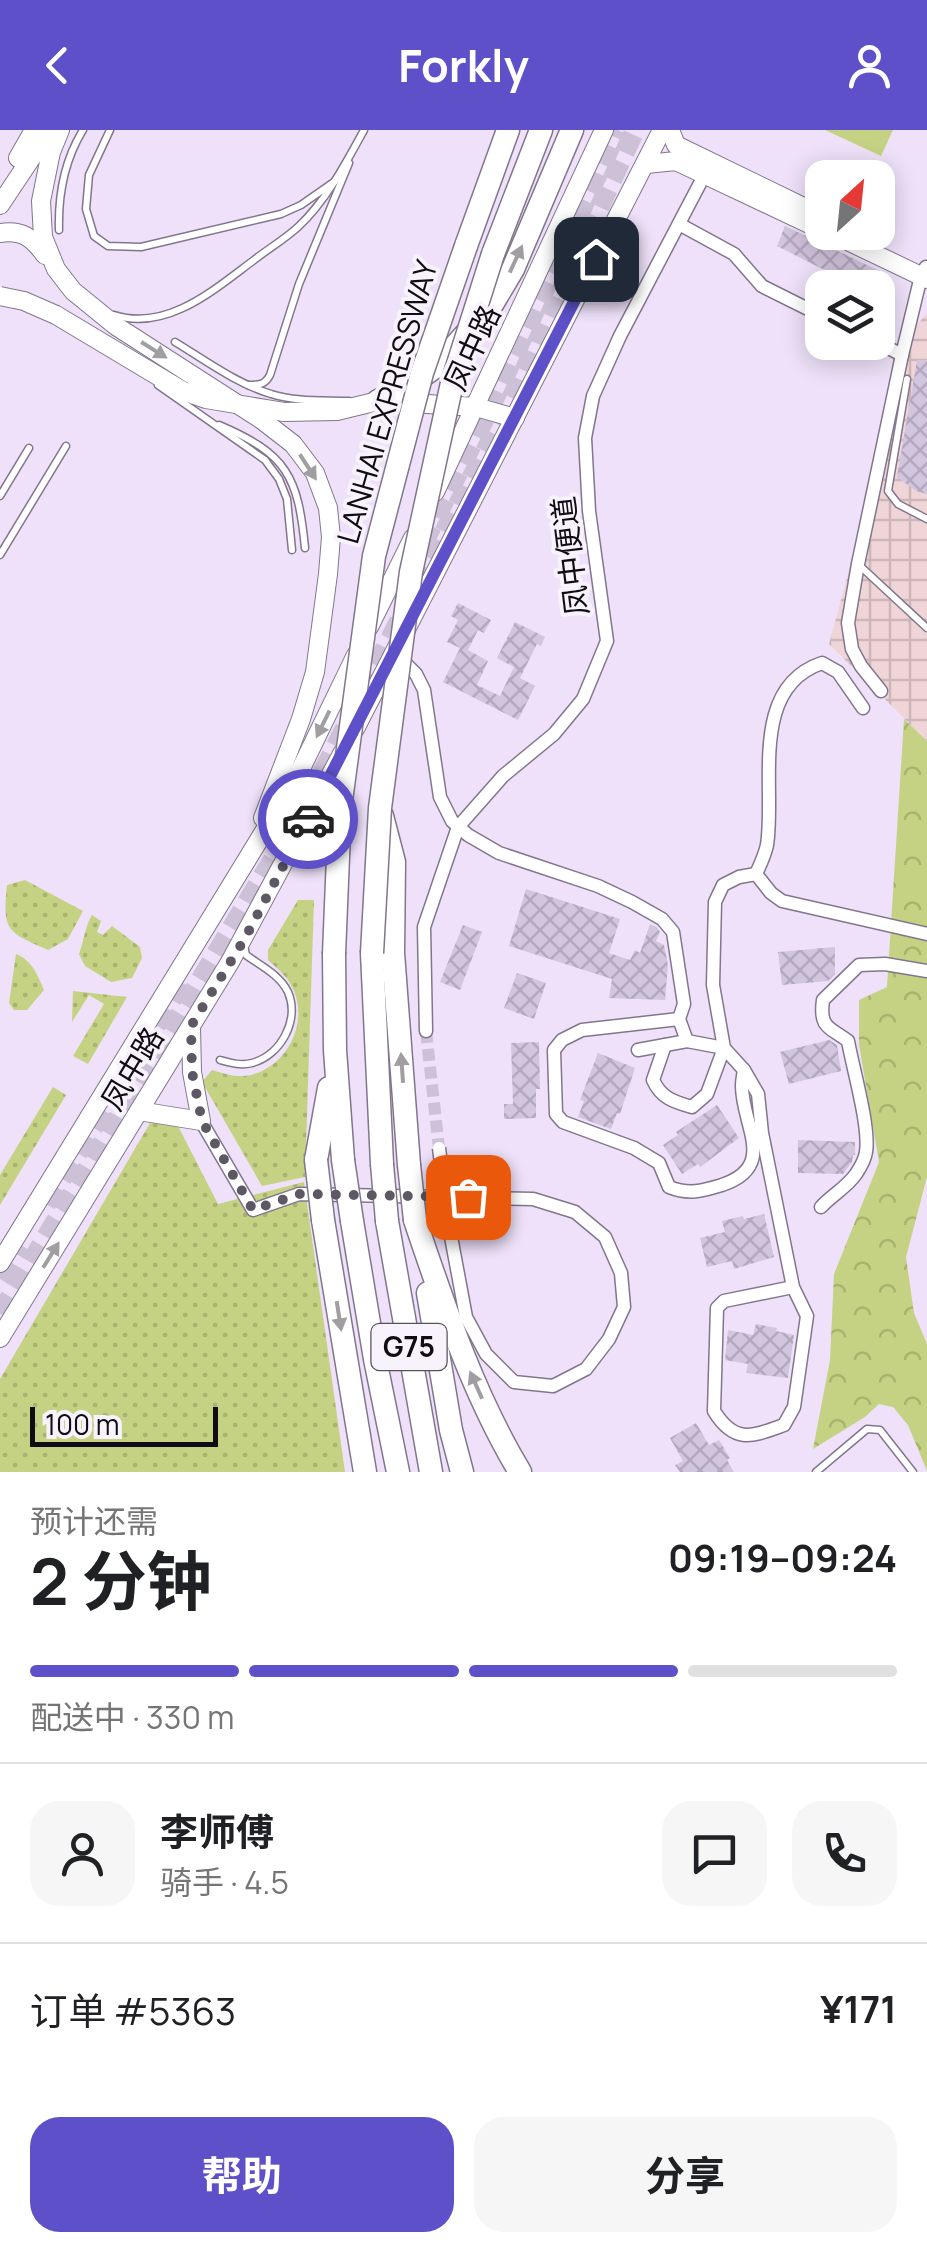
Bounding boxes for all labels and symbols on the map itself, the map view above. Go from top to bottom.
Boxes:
north arrow [805,160,895,250]
pin [554,217,639,302]
one-way arrow [508,245,525,274]
street label: LANHAI EXPRESSWAY [327,255,447,548]
street label: 凤中路 [434,298,509,397]
one-way arrow [140,341,167,359]
one-way arrow [299,453,317,480]
street label: 凤中便道 [542,494,597,618]
one-way arrow [314,710,331,739]
courier [258,769,358,869]
street label: 凤中路 [91,1019,172,1117]
one-way arrow [393,1051,409,1083]
pin [426,1155,511,1240]
one-way arrow [42,1241,59,1269]
one-way arrow [332,1301,347,1332]
road number: G75 [372,1324,446,1370]
one-way arrow [468,1370,484,1400]
scale bar [30,1402,218,1446]

